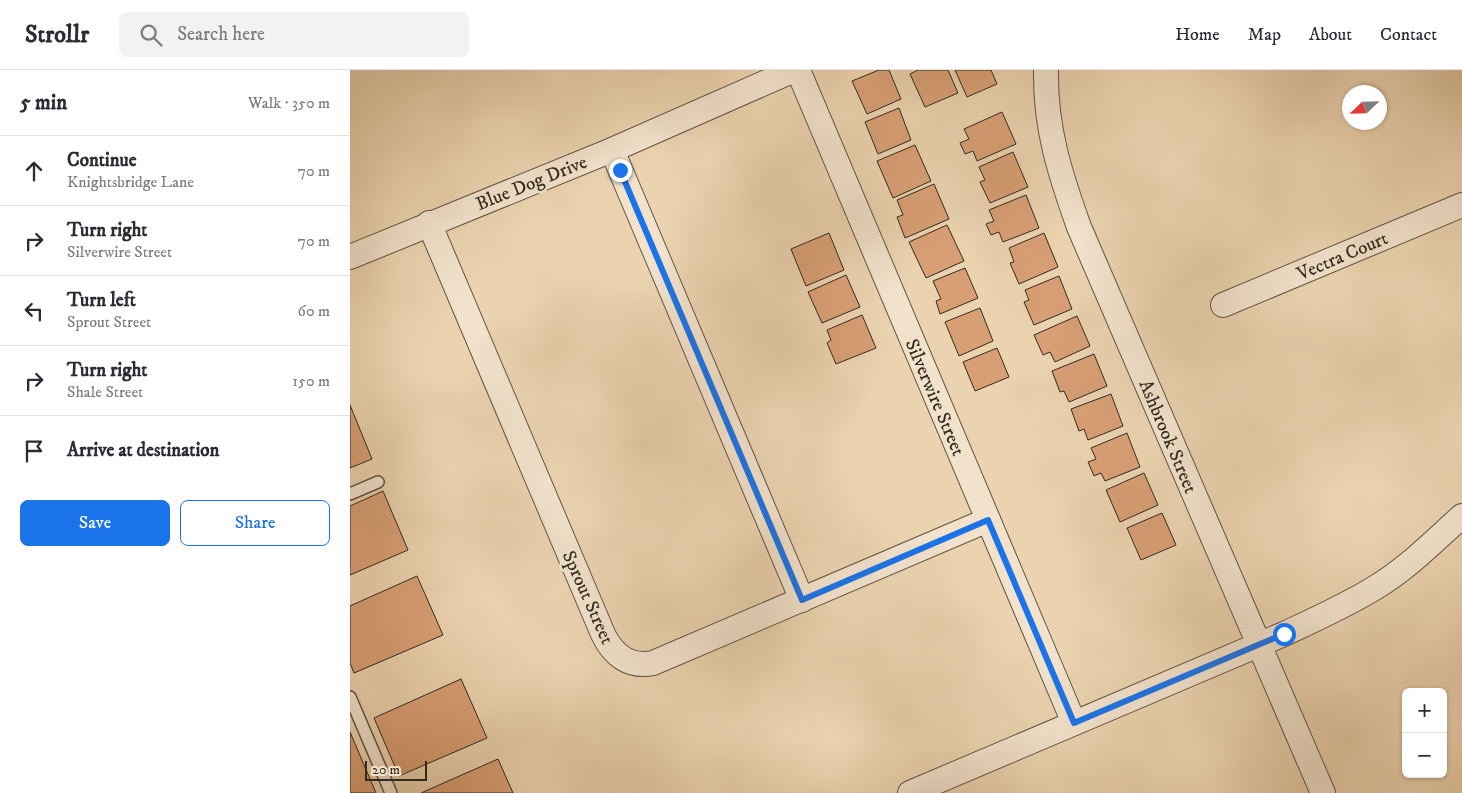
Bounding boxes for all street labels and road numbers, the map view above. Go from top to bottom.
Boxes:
street label: Blue Dog Drive [473,151,591,216]
street label: Vectra Court [1293,227,1392,286]
street label: Silverwire Street [900,336,970,460]
street label: Ashbrook Street [1133,376,1202,497]
street label: Sprout Street [557,547,618,648]

